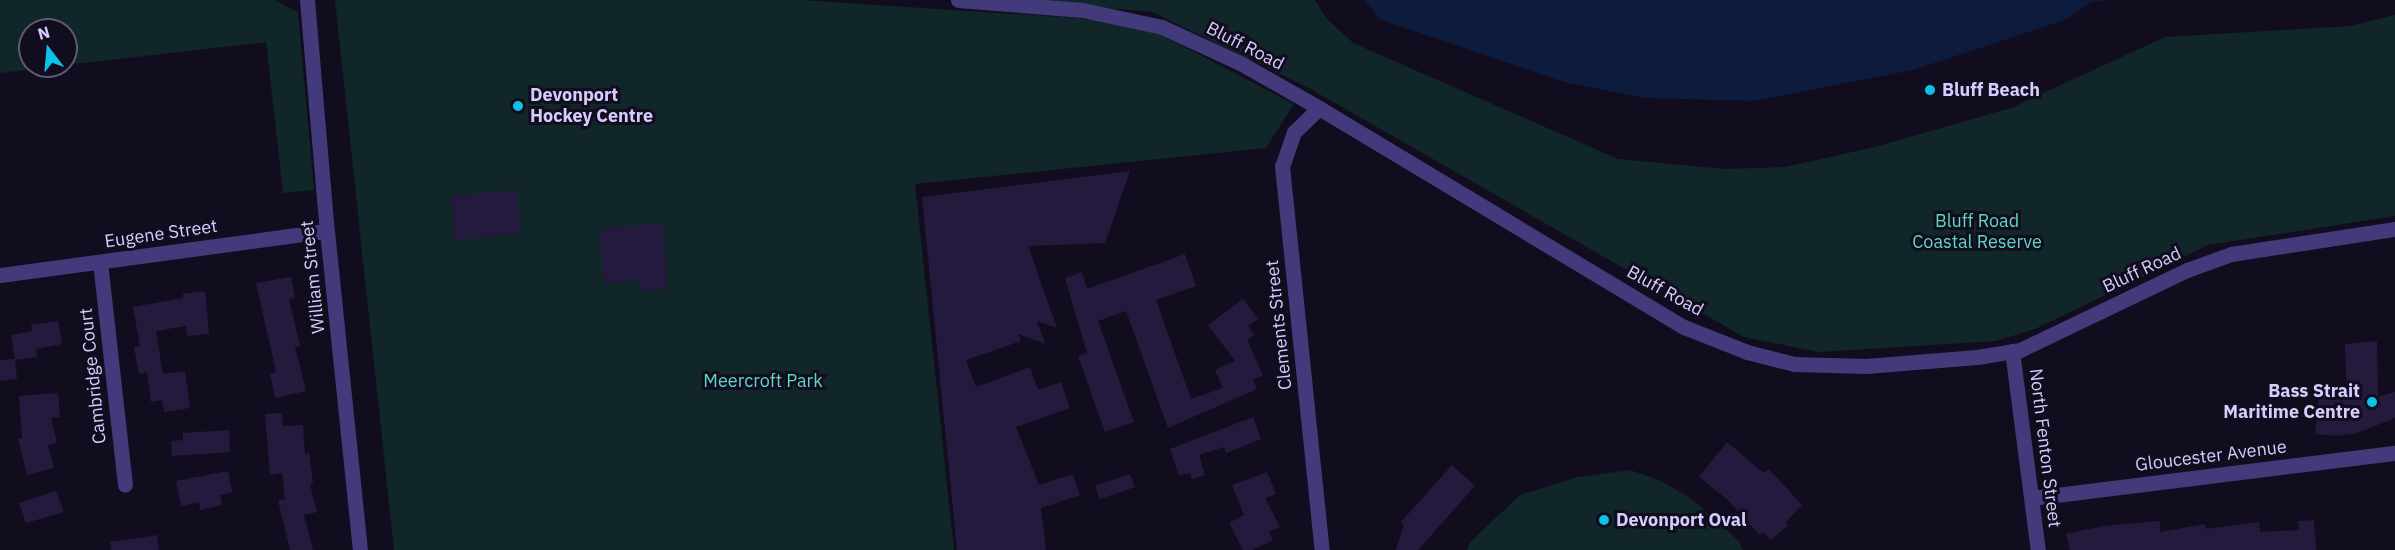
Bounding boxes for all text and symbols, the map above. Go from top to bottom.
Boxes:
street label: Bluff Road [1203,17,1287,75]
north arrow [18,18,78,78]
text: N [35,21,52,44]
place label: Bluff Beach [1942,79,2040,101]
marker: Bluff Beach [1923,83,1937,97]
place label: Devonport Hockey Centre [530,85,653,128]
marker: Devonport Hockey Centre [511,99,525,113]
park label: Bluff Road Coastal Reserve [1912,211,2042,254]
street label: Eugene Street [103,215,219,253]
street label: William Street [296,219,330,335]
street label: Bluff Road [2099,242,2185,298]
street label: Clements Street [1261,259,1297,391]
street label: Bluff Road [1623,261,1707,321]
street label: Cambridge Court [75,307,111,445]
street label: North Fenton Street [2025,367,2065,529]
park label: Meercroft Park [703,370,823,392]
place label: Bass Strait Maritime Centre [2223,381,2360,424]
marker: Bass Strait Maritime Centre [2365,395,2379,409]
street label: Gloucester Avenue [2134,436,2288,476]
place label: Devonport Oval [1616,509,1747,531]
marker: Devonport Oval [1597,513,1611,527]

